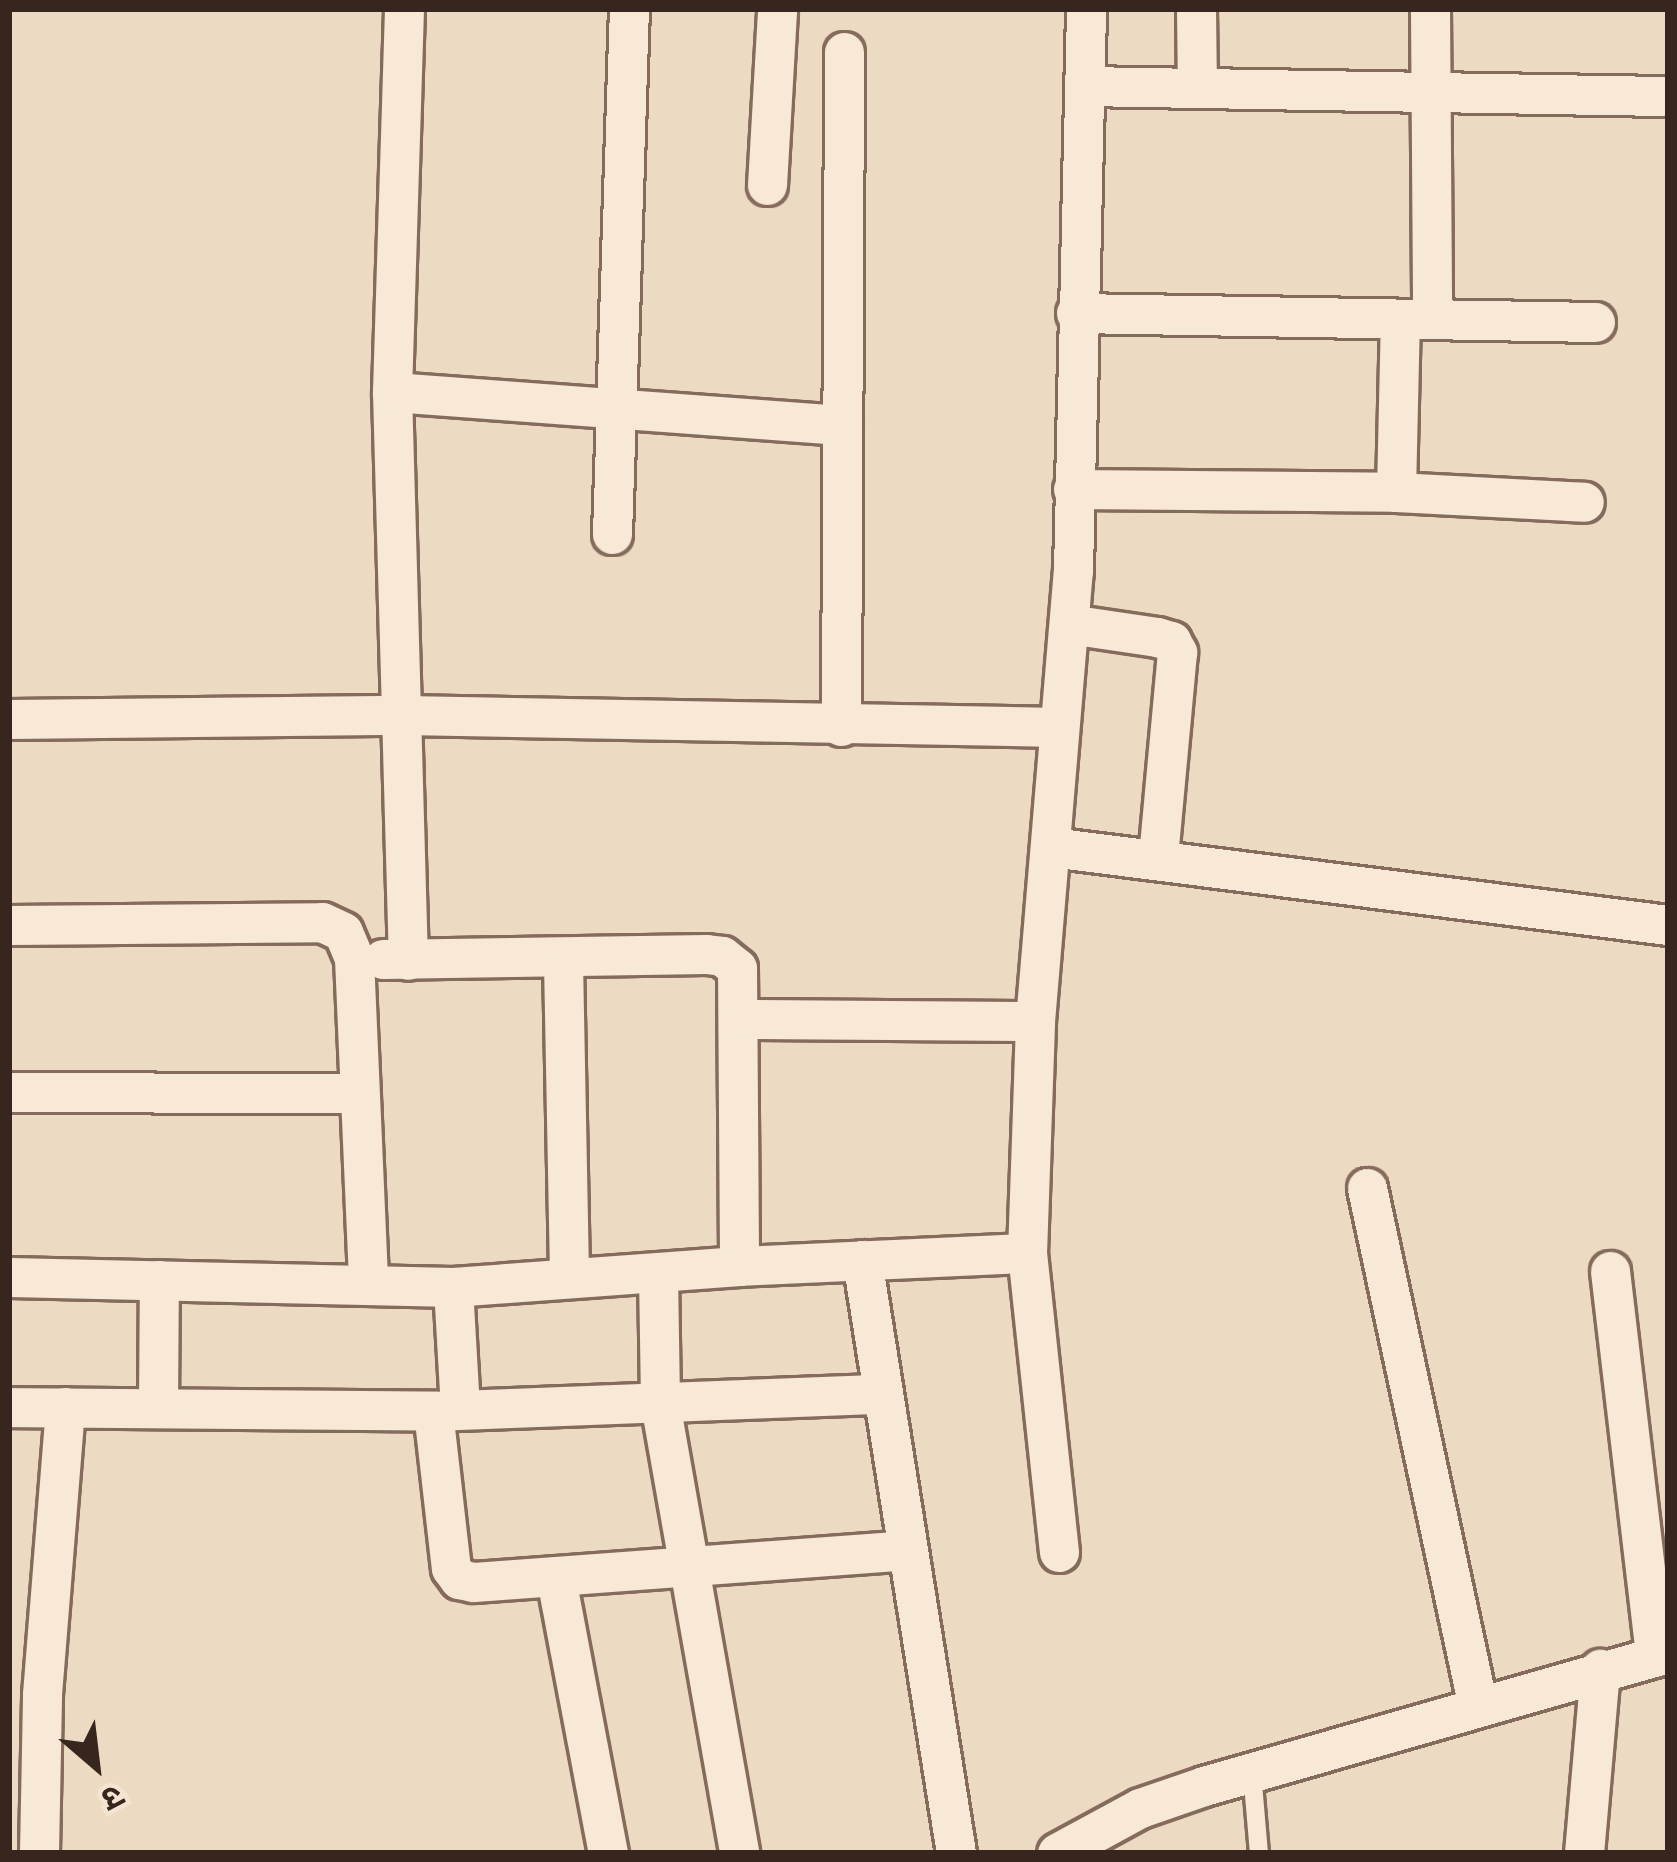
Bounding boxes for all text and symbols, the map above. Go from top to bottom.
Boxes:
north arrow [36,1706,156,1826]
text: उ [95,1776,131,1820]

